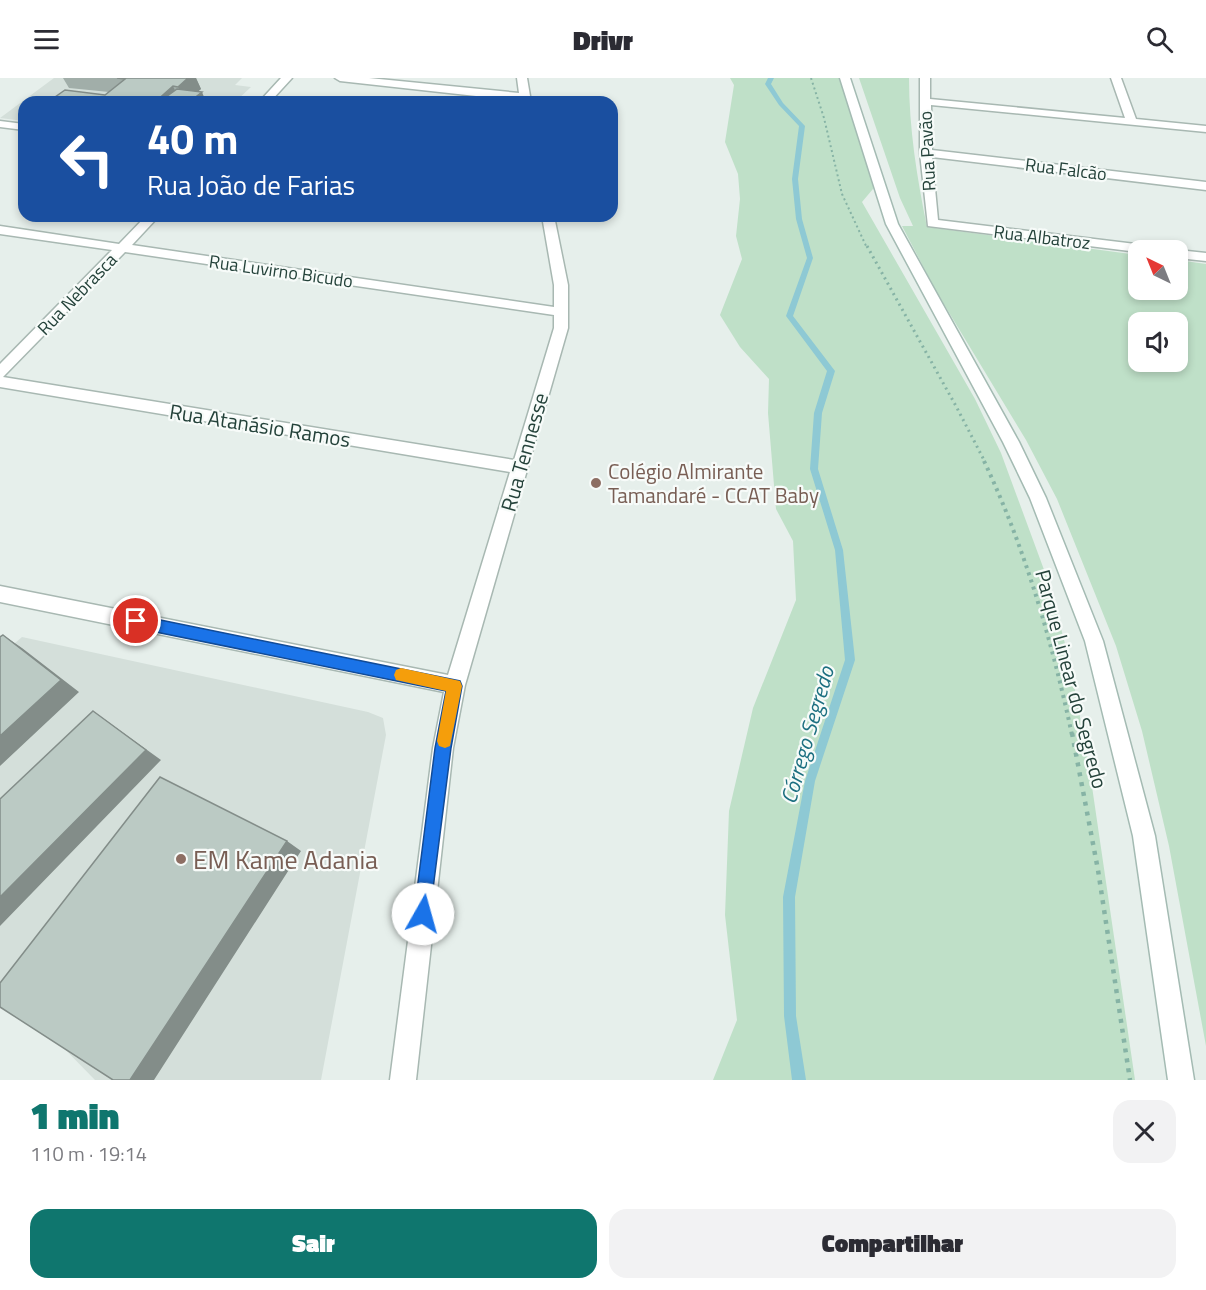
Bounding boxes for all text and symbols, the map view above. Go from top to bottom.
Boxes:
text: Drivr [573,19,633,60]
icon: menu [30,23,63,56]
icon: search [1143,23,1176,56]
text: 40 m [147,106,239,170]
street label: Rua Pavão [911,110,943,192]
icon: left [48,120,126,198]
street label: Rua Falcão [1024,151,1108,187]
text: Rua João de Farias [147,164,355,205]
street label: Rua Albatroz [992,218,1092,256]
north arrow [1128,240,1188,300]
map controls [1128,240,1188,372]
street label: Rua Nebrasca [31,247,123,341]
street label: Rua Luvirno Bicudo [207,248,355,294]
button: sound [1128,312,1188,372]
street label: Rua Tennesse [492,389,556,515]
street label: Rua Atanásio Ramos [167,395,353,455]
place label: Colégio Almirante Tamandaré - CCAT Baby [608,455,819,511]
marker: Colégio Almirante Tamandaré - CCAT Baby [589,476,603,490]
street label: Parque Linear do Segredo [1027,566,1117,792]
pin [110,595,161,646]
icon: arrive [119,604,152,637]
water label: Córrego Segredo [771,661,843,808]
place label: EM Kame Adania [193,840,378,879]
marker: EM Kame Adania [174,852,188,866]
position arrow [391,882,455,946]
text: 1 min [30,1088,119,1143]
button: close [1113,1100,1176,1163]
text: 110 m · 19:14 [30,1138,147,1169]
button: Sair [30,1209,597,1278]
button: Compartilhar [609,1209,1176,1278]

